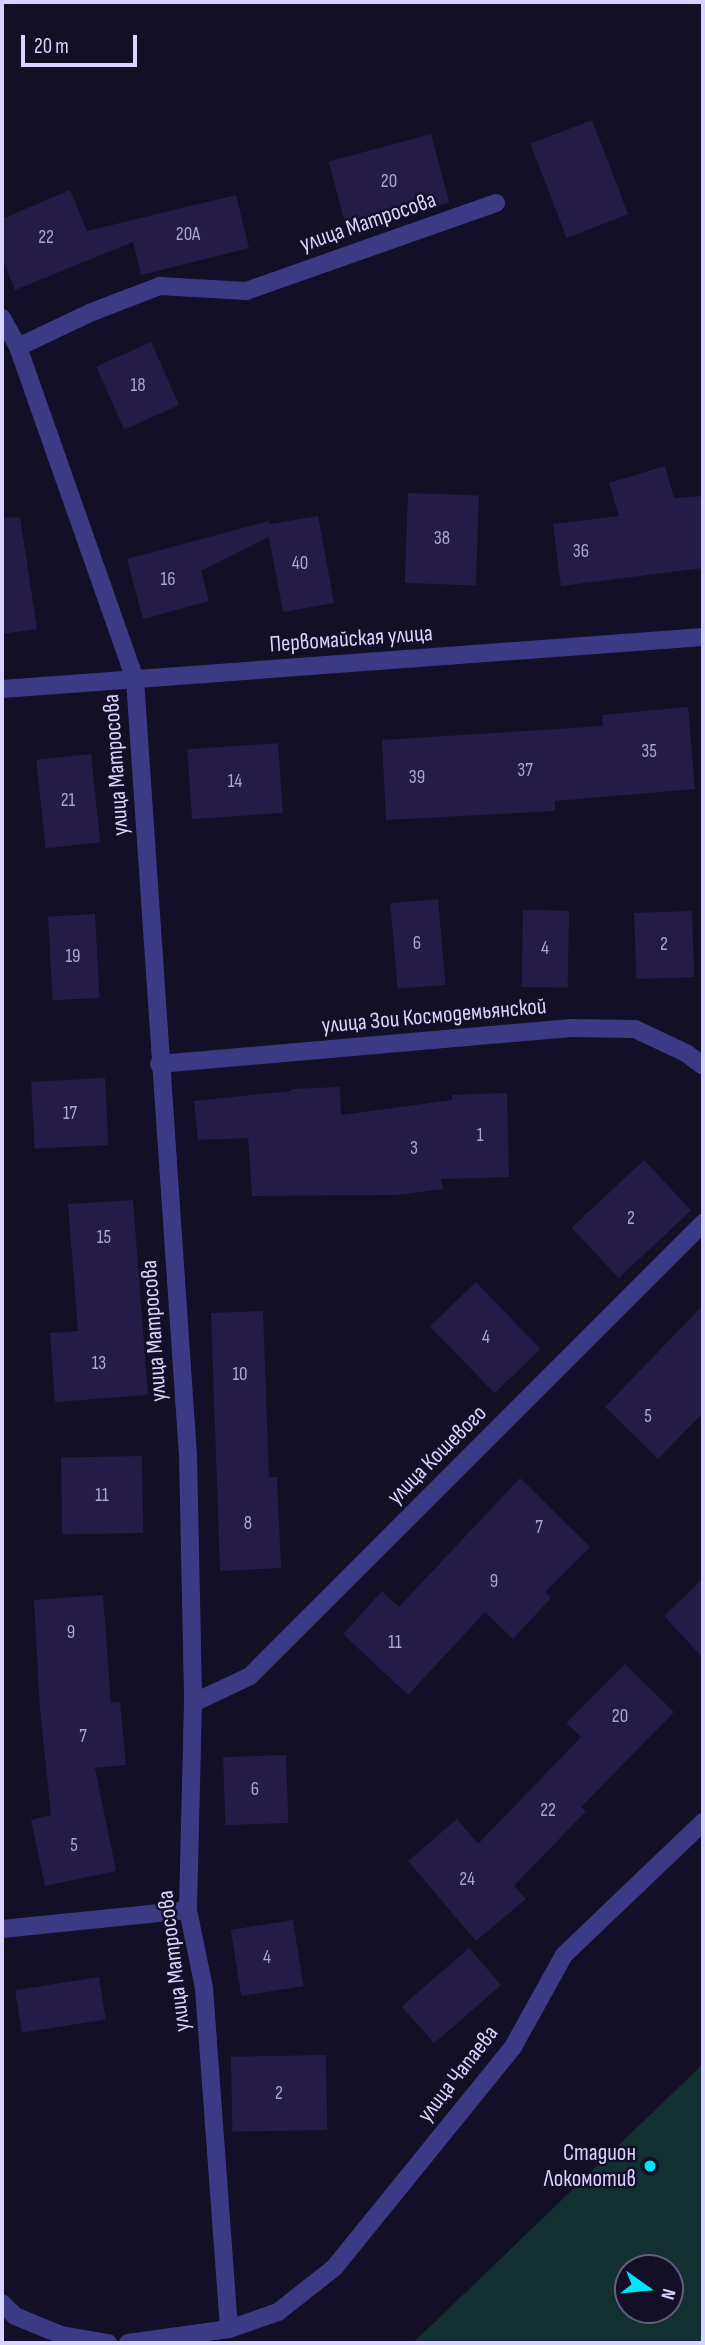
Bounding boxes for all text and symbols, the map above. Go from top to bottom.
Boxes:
scale bar [24,21,140,65]
text: 20 m [34,34,69,59]
house number: 20 [381,171,397,193]
street label: улица Матросова [296,186,440,258]
house number: 20А [176,224,200,246]
house number: 22 [38,227,54,249]
house number: 18 [131,375,145,397]
house number: 38 [434,528,450,550]
house number: 36 [573,541,589,563]
house number: 40 [292,553,308,575]
house number: 16 [161,569,175,591]
street label: Первомайская улица [269,620,433,658]
street label: улица Матросова [97,693,135,837]
house number: 35 [641,741,657,763]
house number: 37 [517,760,533,782]
house number: 39 [409,767,425,789]
house number: 14 [228,771,242,793]
house number: 21 [61,790,75,812]
house number: 6 [413,933,421,955]
house number: 2 [660,934,668,956]
house number: 4 [541,938,549,960]
house number: 19 [65,946,81,968]
street label: улица Зои Космодемьянской [320,992,548,1040]
house number: 17 [63,1103,77,1125]
house number: 1 [477,1125,483,1147]
house number: 3 [410,1138,418,1160]
house number: 2 [627,1208,635,1230]
house number: 15 [97,1227,111,1249]
street label: улица Матросова [135,1259,173,1403]
house number: 4 [482,1327,490,1349]
house number: 13 [92,1353,106,1375]
house number: 10 [232,1364,248,1386]
street label: улица Кошевого [382,1400,492,1510]
house number: 5 [644,1406,652,1428]
house number: 11 [95,1485,109,1507]
house number: 8 [244,1513,252,1535]
house number: 7 [535,1517,543,1539]
house number: 9 [490,1571,498,1593]
house number: 9 [67,1622,75,1644]
house number: 11 [388,1632,402,1654]
house number: 20 [612,1706,628,1728]
house number: 7 [79,1726,87,1748]
house number: 6 [251,1779,259,1801]
house number: 22 [540,1800,556,1822]
house number: 5 [70,1835,78,1857]
house number: 24 [459,1869,475,1891]
street label: улица Матросова [152,1889,196,2033]
house number: 4 [263,1947,271,1969]
street label: улица Чапаева [412,2020,504,2128]
house number: 2 [275,2083,283,2105]
place label: Стадион Локомотив [544,2139,636,2193]
marker: Стадион Локомотив [642,2158,658,2174]
north arrow [614,2254,684,2324]
text: N [655,2286,680,2302]

